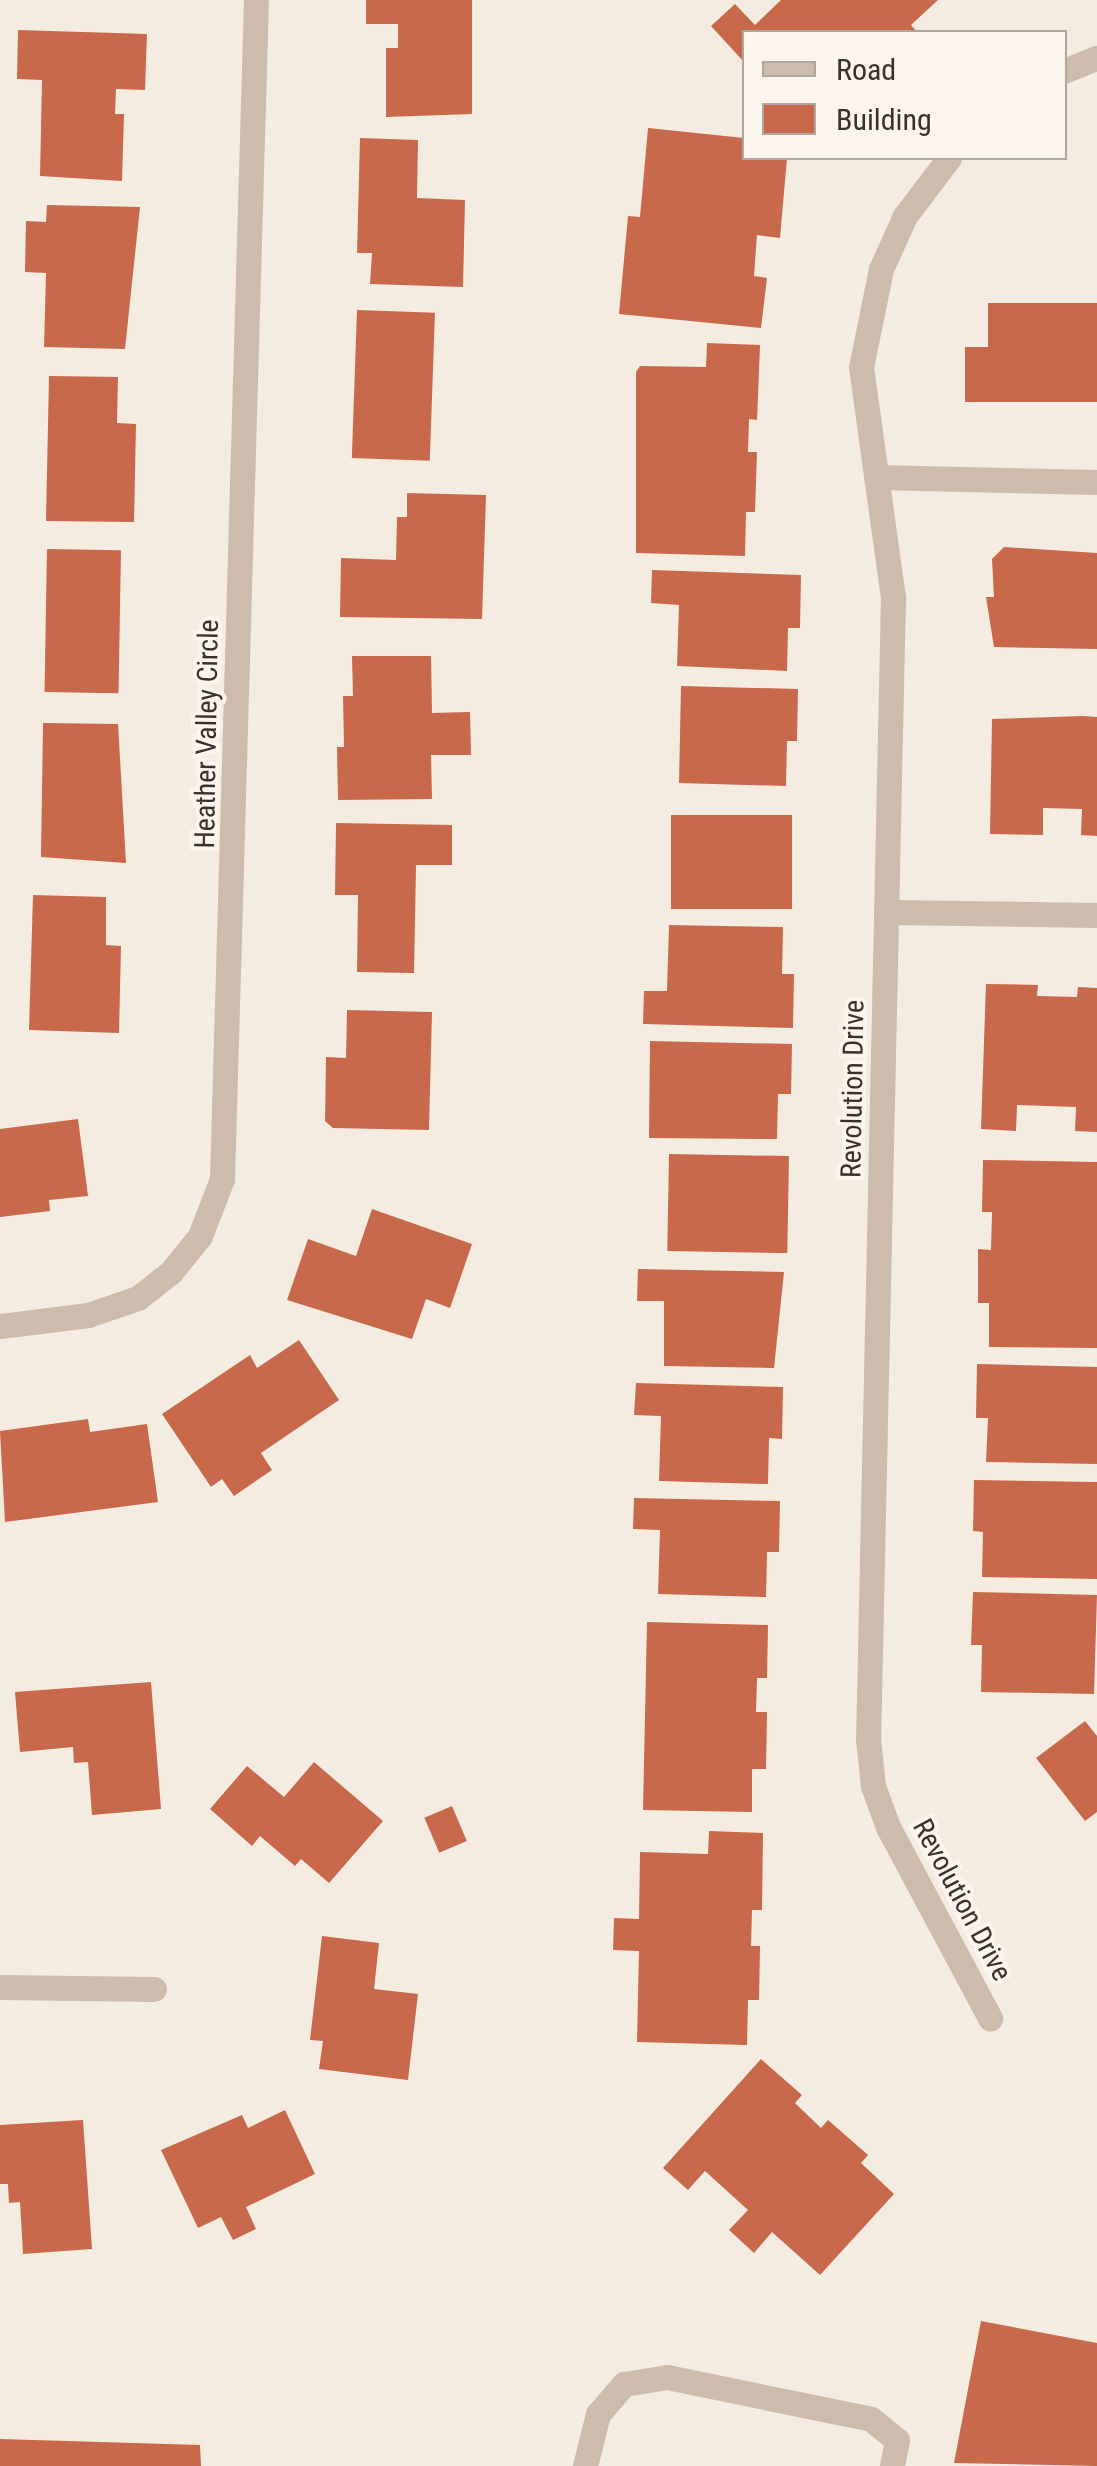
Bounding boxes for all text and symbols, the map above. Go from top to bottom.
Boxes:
legend [742,30,1067,160]
text: Road [836,52,896,87]
text: Building [836,102,932,137]
street label: Heather Valley Circle [188,619,226,849]
street label: Revolution Drive [835,1000,871,1178]
street label: Revolution Drive [905,1813,1019,1987]

